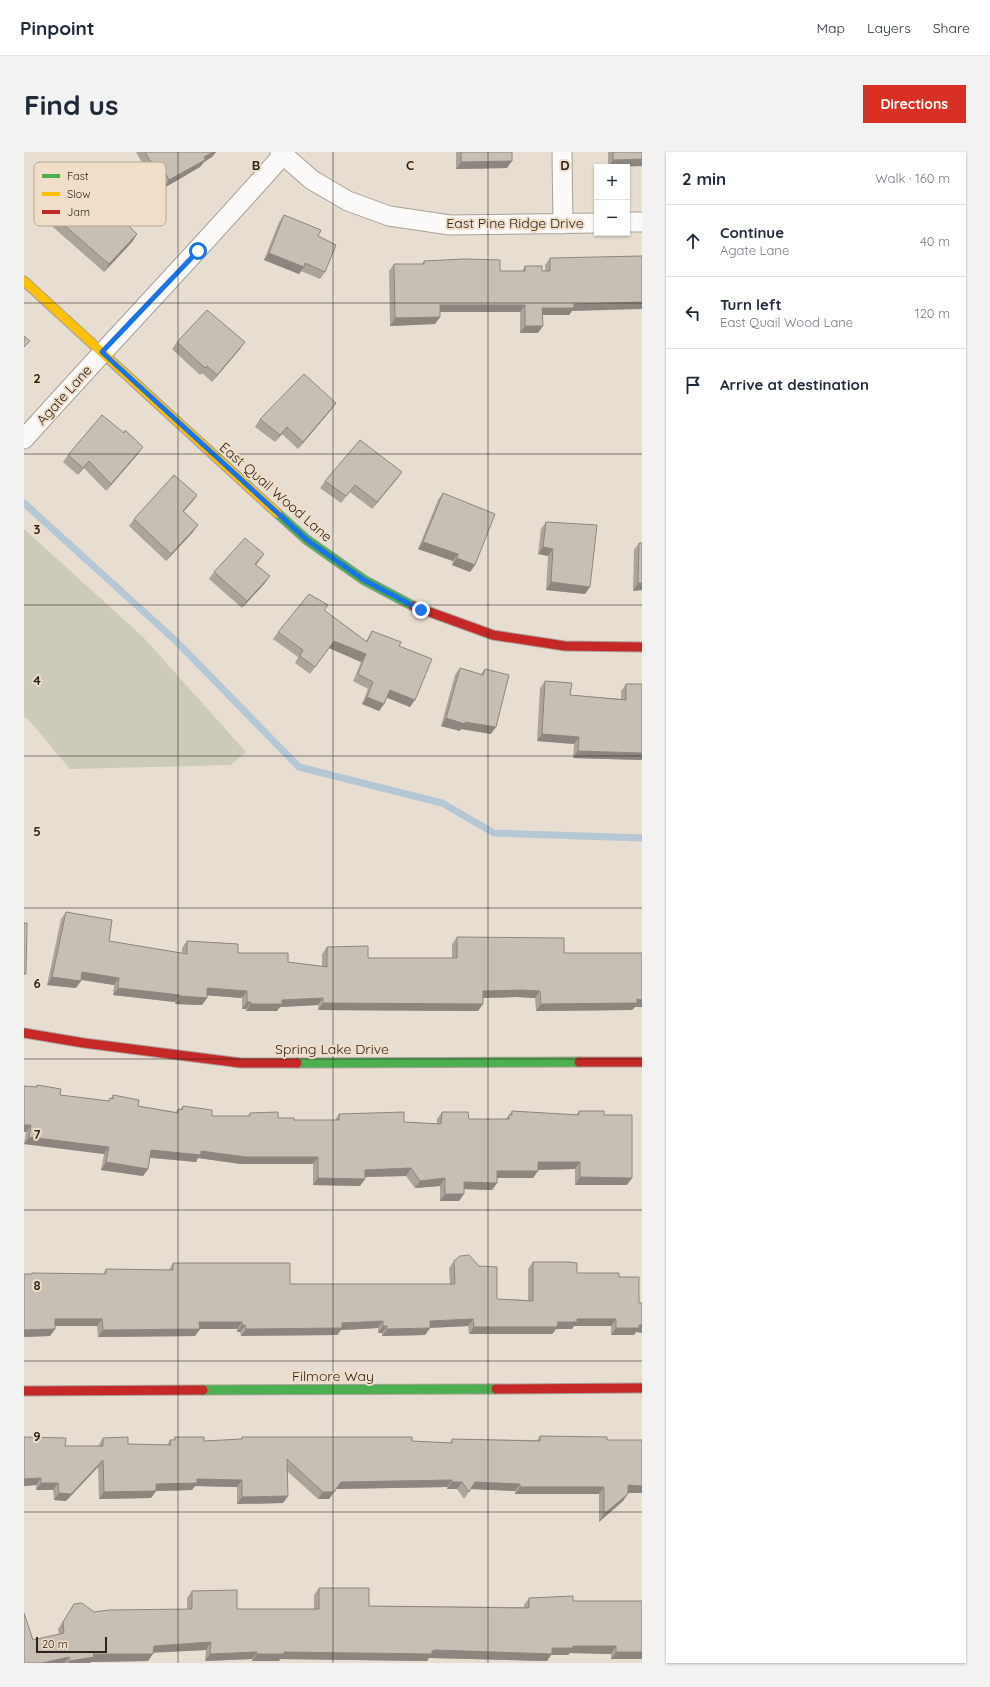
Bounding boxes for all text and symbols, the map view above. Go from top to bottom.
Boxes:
text: Pinpoint [20,16,95,40]
text: Map [816,19,845,37]
text: Layers [867,19,911,37]
text: Share [933,19,970,37]
button: Directions [863,85,966,123]
text: Find us [24,87,118,122]
text: B [252,157,260,173]
text: C [406,157,414,173]
text: D [560,157,570,173]
legend [34,162,166,226]
map controls [594,164,630,236]
button: + [594,164,630,200]
text: 2 min [682,168,726,189]
text: Fast [67,169,89,183]
text: Walk · 160 m [875,170,950,186]
text: Slow [67,187,91,201]
button: − [594,200,630,236]
text: Jam [67,205,90,219]
street label: East Pine Ridge Drive [446,214,584,232]
text: Continue [720,223,784,242]
icon: ahead [682,230,704,252]
text: 40 m [920,233,950,249]
route start [189,242,207,260]
text: Agate Lane [720,242,789,258]
text: Turn left [720,295,782,314]
icon: left [682,302,704,324]
text: 120 m [915,305,950,321]
text: East Quail Wood Lane [720,314,853,330]
street label: Agate Lane [32,361,96,429]
text: 2 [33,370,41,386]
icon: arrive [682,374,704,396]
text: Arrive at destination [720,375,869,394]
street label: East Quail Wood Lane [216,438,336,546]
text: 3 [34,521,41,537]
route end [412,601,430,619]
text: 4 [33,672,41,688]
text: 5 [33,823,41,839]
text: 6 [33,975,41,991]
street label: Spring Lake Drive [275,1040,389,1058]
text: 7 [33,1126,41,1142]
text: 8 [33,1277,41,1293]
street label: Filmore Way [292,1367,374,1385]
text: 9 [33,1428,41,1444]
scale bar [36,1635,107,1654]
text: 20 m [42,1637,68,1651]

